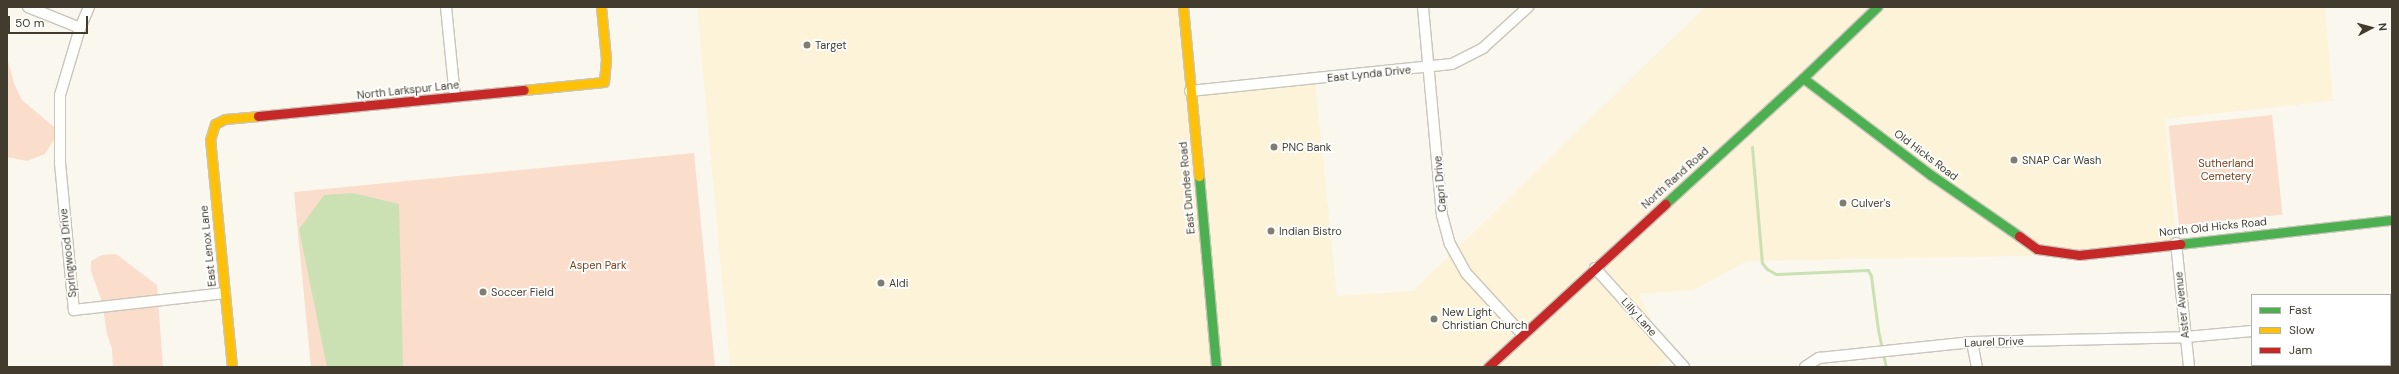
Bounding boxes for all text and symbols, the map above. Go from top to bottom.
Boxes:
scale bar [10,8,90,34]
north arrow [2351,8,2391,48]
text: 50 m [15,15,44,31]
text: N [2376,22,2390,31]
place label: Target [815,38,847,52]
marker: Target [802,40,812,50]
street label: East Lynda Drive [1326,63,1412,85]
street label: North Larkspur Lane [356,78,460,102]
street label: Old Hicks Road [1891,127,1961,183]
place label: PNC Bank [1282,140,1331,154]
street label: East Dundee Road [1176,141,1198,235]
marker: PNC Bank [1269,142,1279,152]
street label: North Rand Road [1639,144,1711,212]
place label: SNAP Car Wash [2022,153,2101,167]
street label: Capri Drive [1431,155,1449,213]
marker: SNAP Car Wash [2009,155,2019,165]
park label: Sutherland Cemetery [2198,157,2254,183]
place label: Culver's [1851,196,1891,210]
marker: Culver's [1838,198,1848,208]
street label: East Lenox Lane [197,205,219,287]
street label: Springwood Drive [57,208,79,298]
street label: North Old Hicks Road [2158,215,2268,239]
place label: Indian Bistro [1279,224,1342,238]
marker: Indian Bistro [1266,226,1276,236]
park label: Aspen Park [570,258,626,272]
street label: Aster Avenue [2172,271,2192,339]
place label: Aldi [889,276,908,290]
marker: Aldi [876,278,886,288]
place label: Soccer Field [491,285,554,299]
marker: Soccer Field [478,287,488,297]
legend [2251,294,2391,366]
street label: Lilly Lane [1618,295,1660,339]
text: Fast [2289,302,2312,318]
place label: New Light Christian Church [1442,306,1527,332]
marker: New Light Christian Church [1429,314,1439,324]
text: Slow [2289,322,2315,338]
street label: Laurel Drive [1964,334,2024,350]
text: Jam [2289,342,2312,358]

